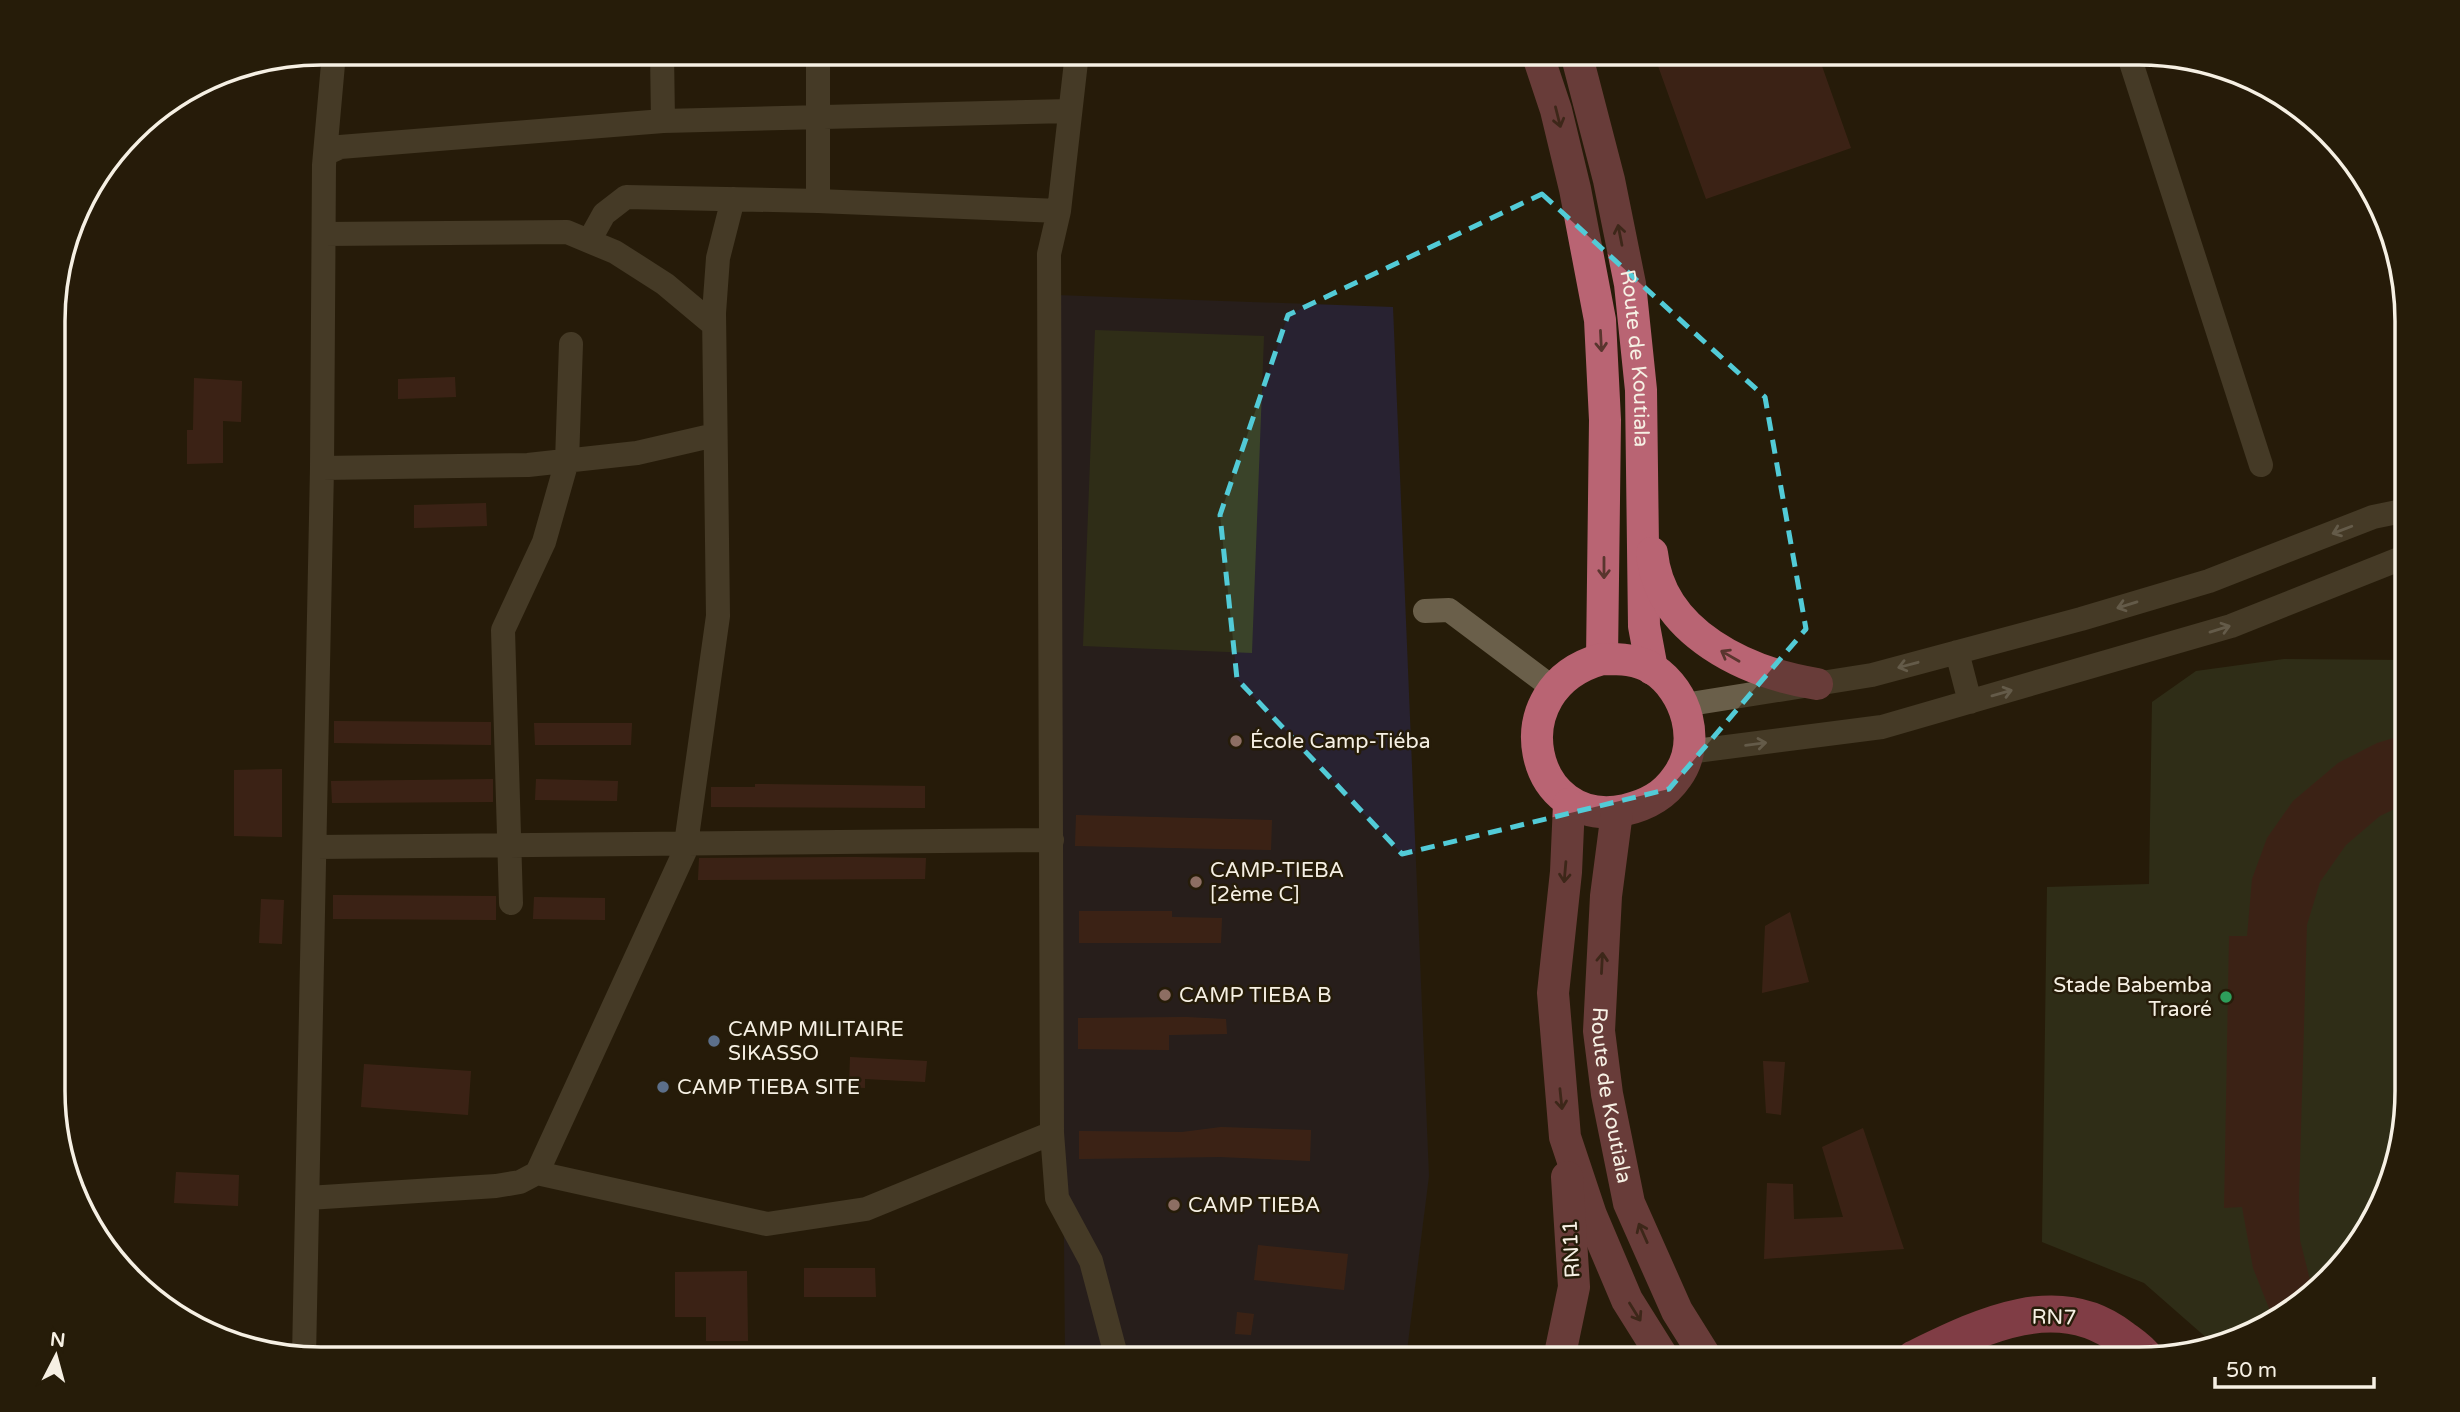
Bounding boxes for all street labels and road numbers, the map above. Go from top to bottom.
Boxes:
street label: Route de Koutiala [1614,268,1654,447]
street label: Route de Koutiala [1586,1006,1637,1185]
street label: RN11 [1557,1219,1586,1279]
street label: RN7 [2031,1305,2077,1330]

